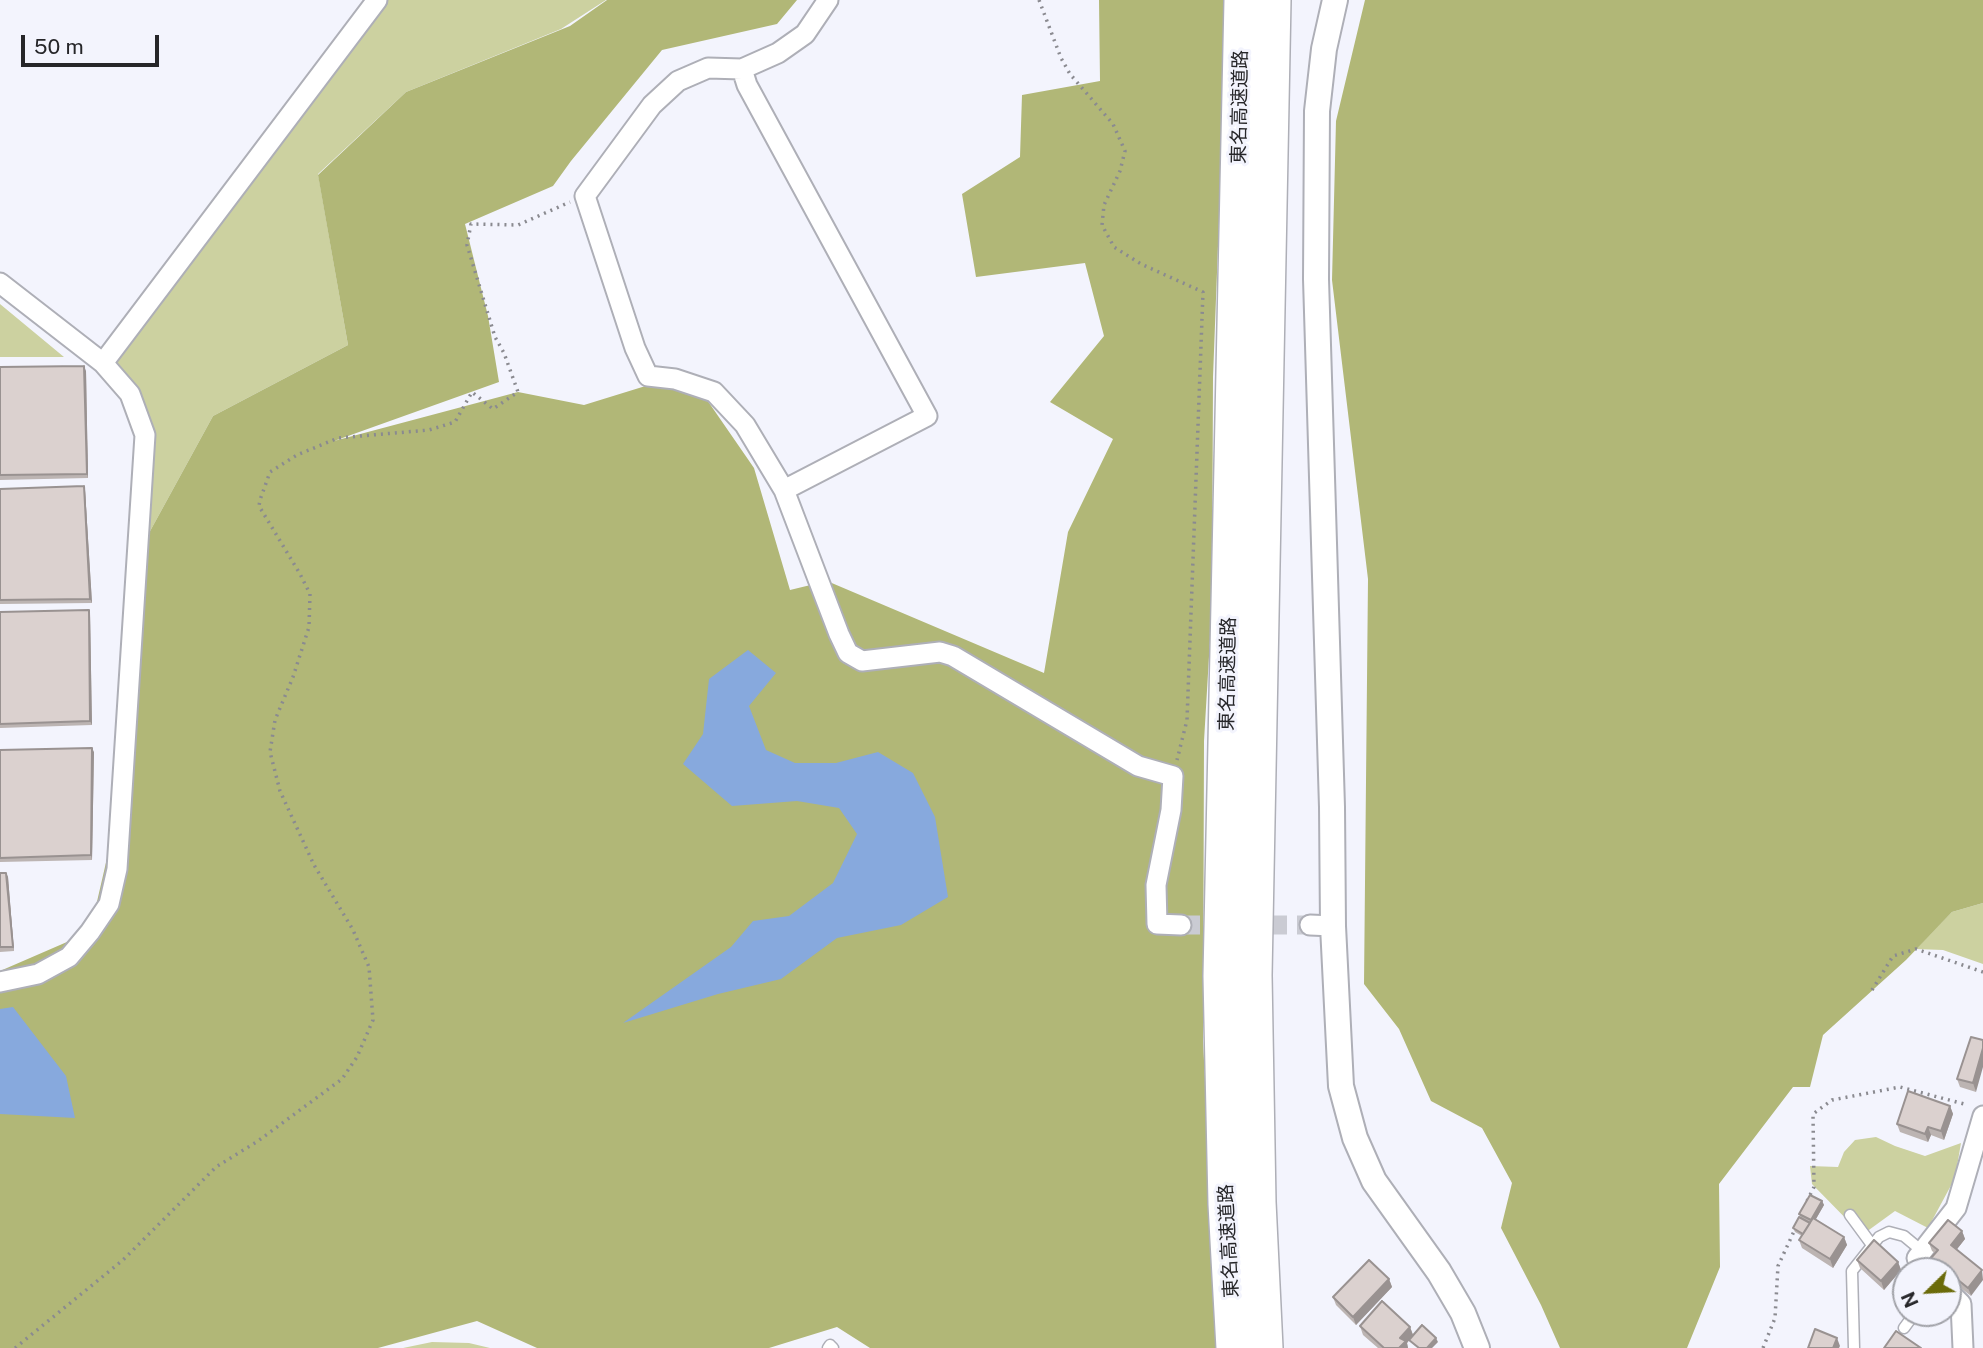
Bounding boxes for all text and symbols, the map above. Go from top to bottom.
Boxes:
scale bar [24,21,163,65]
text: 50 m [34,34,84,59]
street label: 東名高速道路 [1228,50,1252,164]
street label: 東名高速道路 [1216,617,1240,731]
street label: 東名高速道路 [1215,1183,1243,1299]
north arrow [1892,1257,1962,1327]
text: N [1897,1288,1923,1311]

